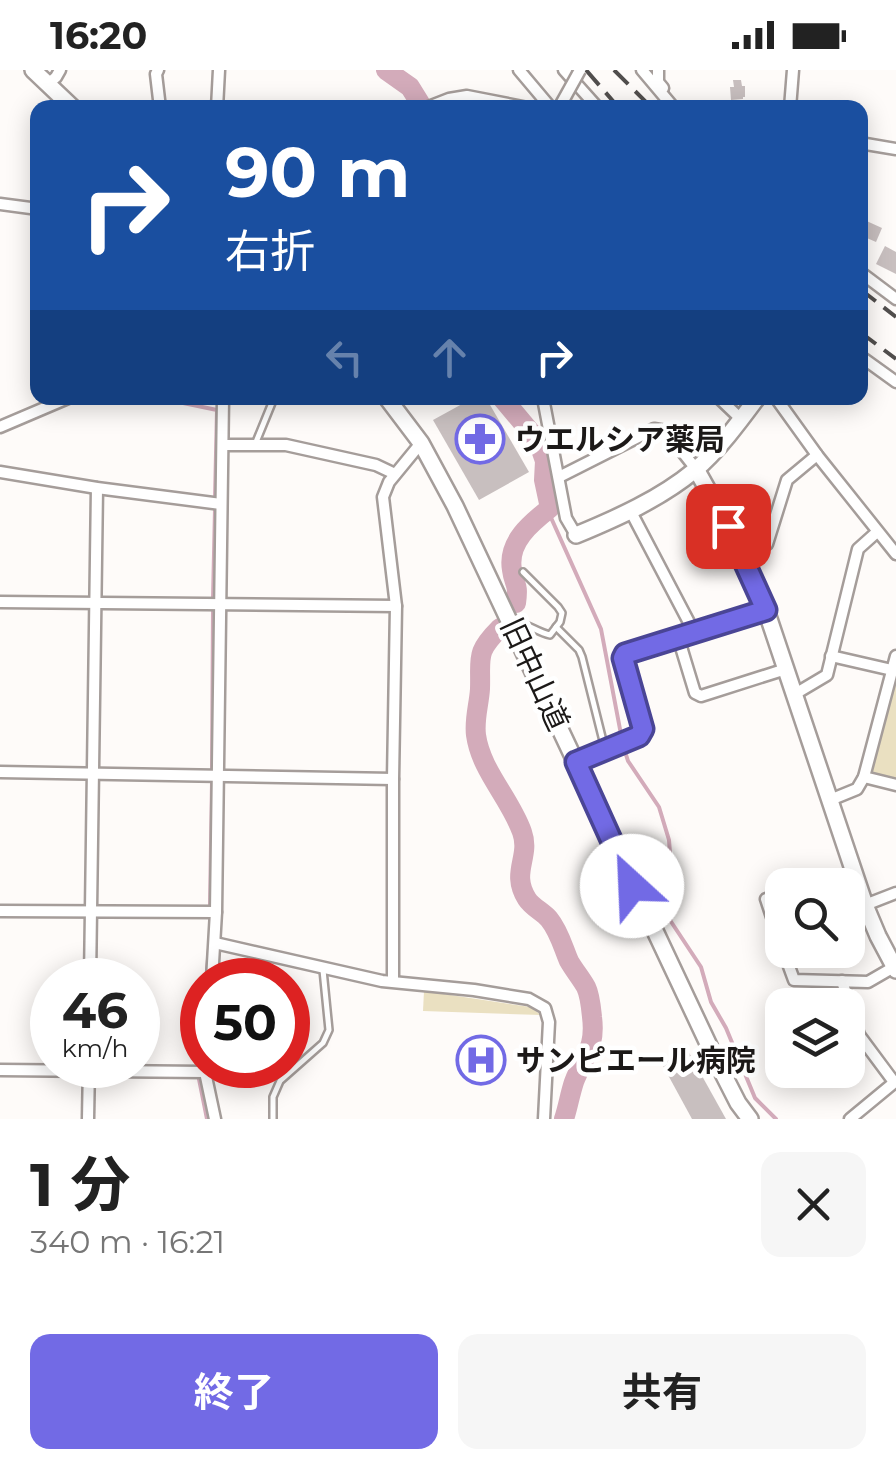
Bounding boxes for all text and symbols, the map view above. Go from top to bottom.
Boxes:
text: 16:20 [50,12,147,59]
text: 90 m [225,129,410,215]
icon: right [60,140,190,270]
text: 右折 [225,223,315,278]
icon: left [317,330,372,385]
icon: ahead [422,330,477,385]
icon: right [527,330,582,385]
pharmacy icon: ウエルシア薬局 [454,413,506,465]
place label: ウエルシア薬局 [515,421,725,458]
pin [686,484,771,569]
icon: arrive [701,499,756,554]
street label: 旧中山道 [493,612,577,736]
position arrow [580,834,684,938]
map controls [765,868,865,1088]
button: search [765,868,865,968]
speed limit sign: 50 [180,958,310,1088]
text: 46 [62,980,128,1041]
button: layers [765,988,865,1088]
text: km/h [62,1033,128,1063]
hospital icon: サンピエール病院 [455,1034,507,1086]
place label: サンピエール病院 [516,1042,756,1079]
text: 1 分 [30,1148,131,1221]
button: close [761,1152,866,1257]
text: 340 m · 16:21 [30,1222,225,1261]
button: 終了 [30,1334,438,1449]
button: 共有 [458,1334,866,1449]

